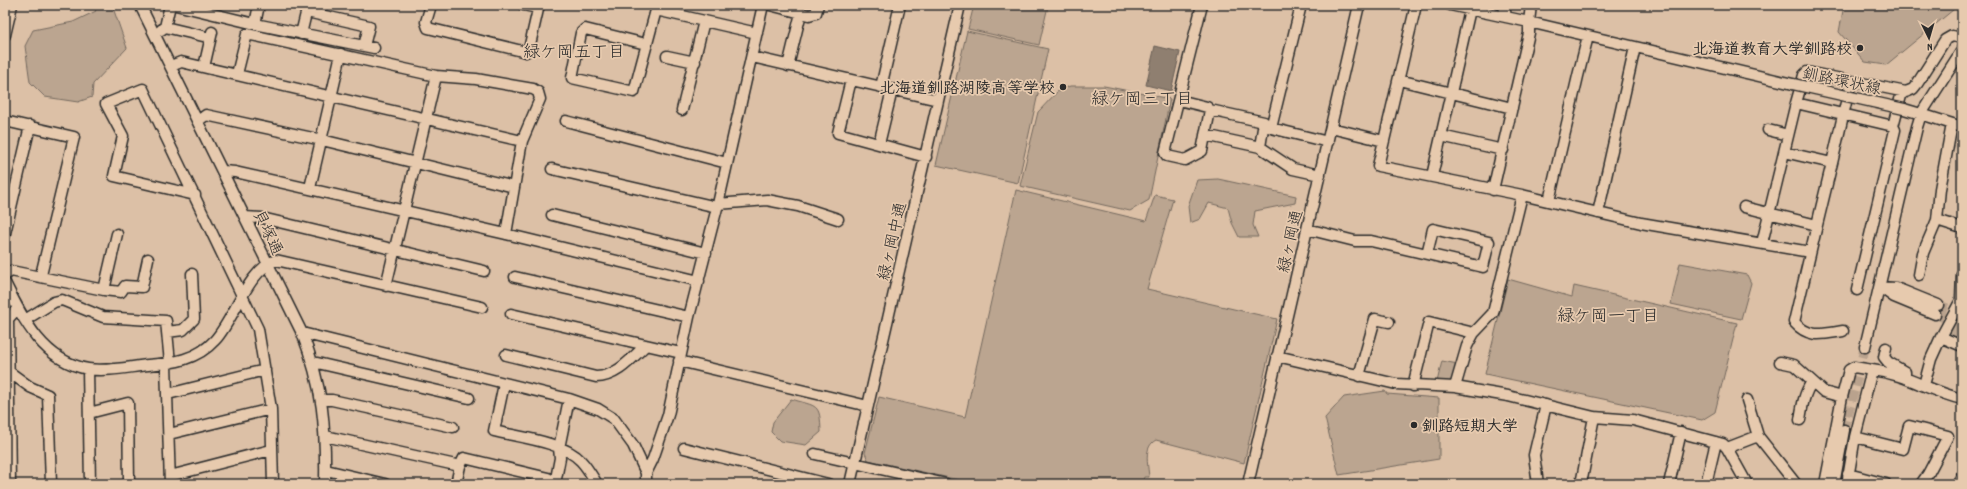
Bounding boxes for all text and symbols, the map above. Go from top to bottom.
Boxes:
north arrow [1909,18,1949,58]
text: N [1926,38,1933,54]
place label: 北海道教育大学釧路校 [1692,39,1852,62]
district label: 緑ケ岡五丁目 [523,42,625,66]
marker: 北海道教育大学釧路校 [1855,43,1865,53]
street label: 釧路環状線 [1800,63,1883,102]
place label: 北海道釧路湖陵高等学校 [879,78,1055,101]
marker: 北海道釧路湖陵高等学校 [1058,82,1068,92]
district label: 緑ケ岡三丁目 [1091,89,1193,113]
street label: 緑ヶ岡中通 [873,200,914,283]
street label: 貝塚通 [246,206,288,260]
street label: 緑ヶ岡通 [1273,208,1310,275]
district label: 緑ケ岡一丁目 [1557,306,1659,330]
place label: 釧路短期大学 [1422,416,1518,439]
marker: 釧路短期大学 [1409,420,1419,430]

